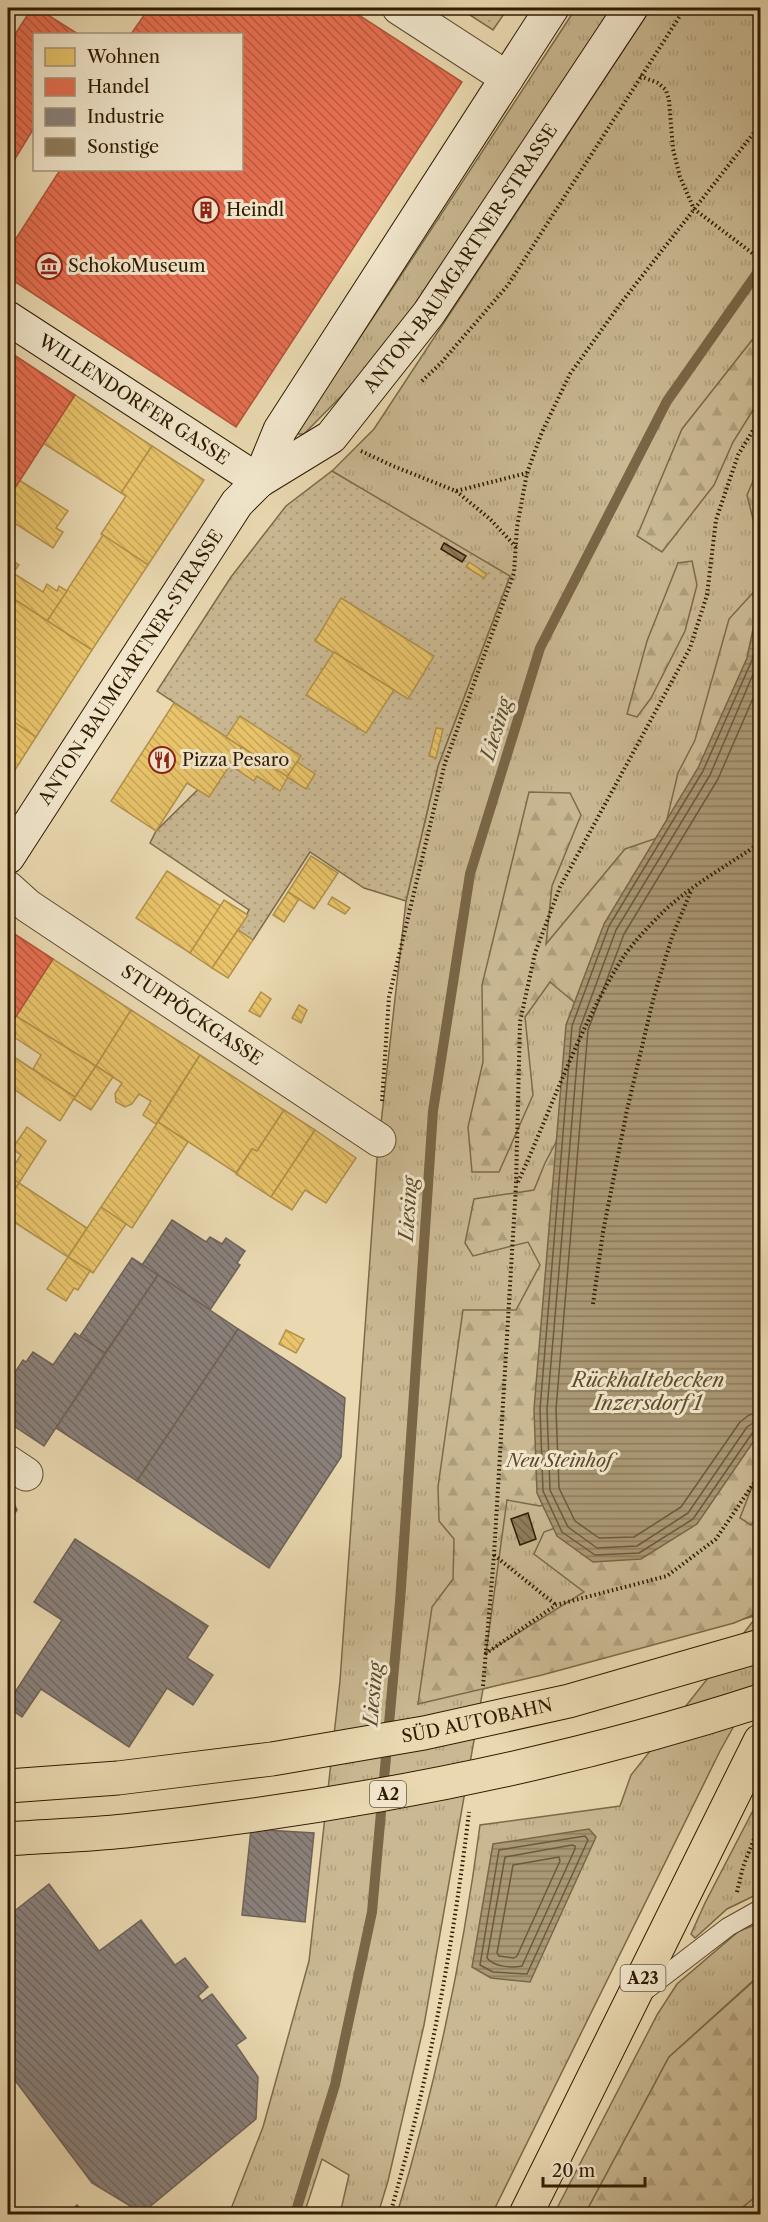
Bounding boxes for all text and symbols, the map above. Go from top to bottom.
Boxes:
legend [33,33,243,171]
text: Wohnen [86,46,160,68]
text: Handel [87,76,149,98]
text: Industrie [87,106,164,128]
street label: ANTON-BAUMGARTNER-STRASSE [358,120,562,398]
text: Sonstige [87,136,159,158]
building icon: Heindl [191,195,221,225]
place label: Heindl [226,199,284,221]
museum icon: SchokoMuseum [34,251,64,281]
place label: SchokoMuseum [68,255,206,277]
street label: WILLENDORFER GASSE [34,329,233,470]
street label: ANTON-BAUMGARTNER-STRASSE [33,525,228,810]
water label: Liesing [475,693,517,765]
restaurant icon: Pizza Pesaro [147,745,177,775]
place label: Pizza Pesaro [182,749,289,771]
street label: STUPPÖCKGASSE [117,960,267,1070]
water label: Liesing [394,1174,422,1244]
water label: Rückhaltebecken Inzersdorf 1 [570,1368,724,1415]
park label: Neu Steinhof [505,1450,618,1472]
water label: Liesing [358,1659,388,1729]
street label: SÜD AUTOBAHN [400,1694,555,1748]
road number: A2 [370,1781,406,1807]
road number: A23 [620,1965,666,1991]
scale bar [543,2150,645,2188]
text: 20 m [552,2160,596,2182]

